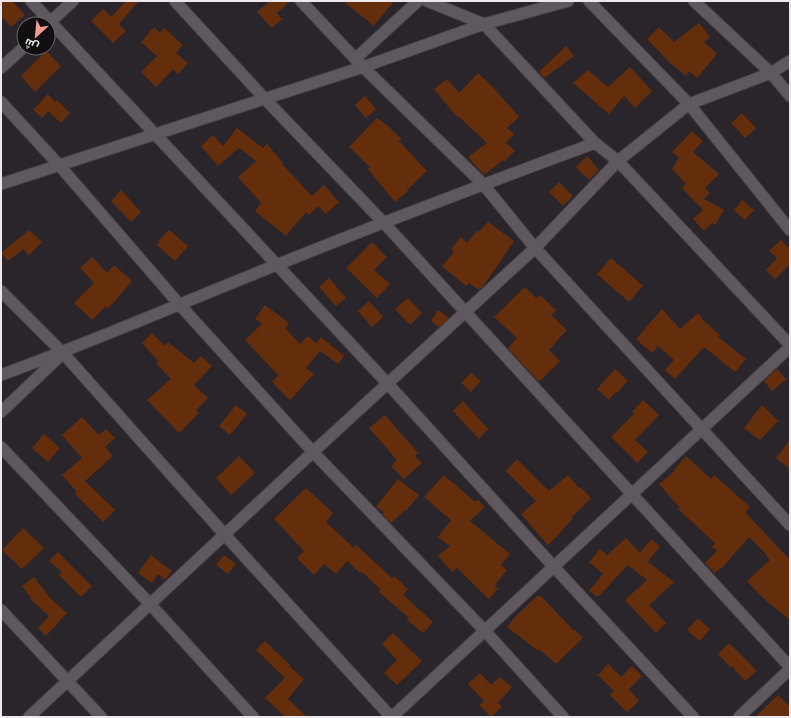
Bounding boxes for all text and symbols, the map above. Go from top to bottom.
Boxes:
north arrow [16,16,56,56]
text: ش [22,34,42,55]

